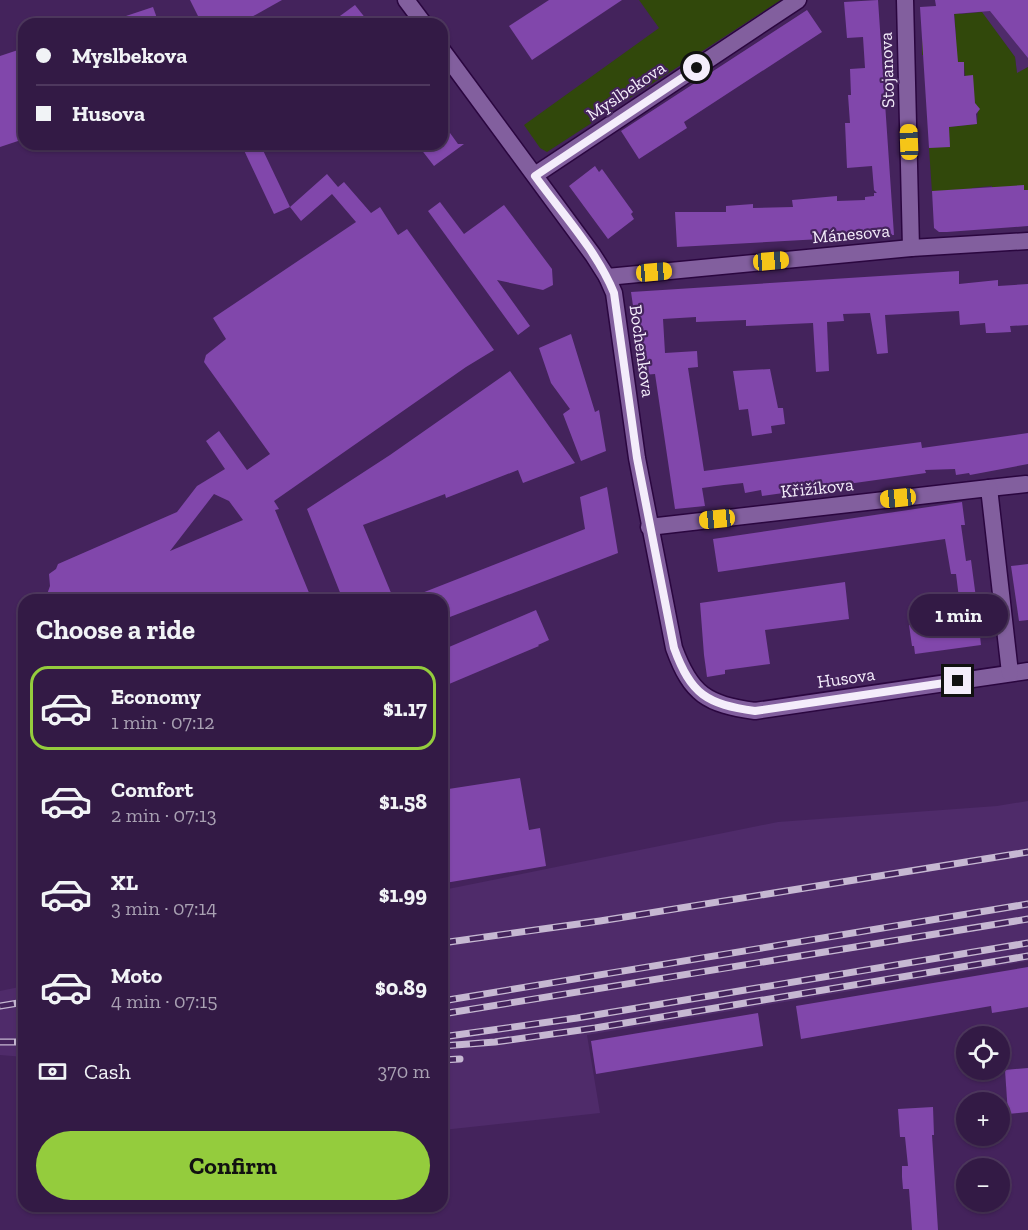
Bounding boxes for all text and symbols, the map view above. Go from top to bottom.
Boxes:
street label: Stojanova [875,31,899,108]
text: Myslbekova [72,42,187,69]
route start [683,54,710,81]
street label: Myslbekova [582,56,670,126]
text: Husova [72,100,145,127]
car [899,124,919,160]
street label: Mánesova [811,220,891,248]
car [752,250,790,272]
car [635,261,673,283]
street label: Bochenkova [625,303,659,399]
street label: Křižíkova [779,473,855,503]
car [879,487,917,509]
car [698,508,736,530]
callout: 1 min [908,594,1008,636]
text: 1 min [935,603,982,627]
text: Choose a ride [36,614,195,646]
street label: Husova [816,663,877,693]
route end [944,667,971,694]
icon: car [39,681,93,735]
text: Economy [111,683,201,710]
text: $1.17 [383,695,427,722]
text: 1 min · 07:12 [111,710,214,734]
icon: car [39,774,93,828]
text: Comfort [111,776,193,803]
text: $1.58 [379,788,427,815]
text: 2 min · 07:13 [111,803,217,827]
icon: car [39,867,93,921]
text: XL [111,869,138,896]
text: $1.99 [379,881,427,908]
text: 3 min · 07:14 [111,896,217,920]
icon: car [39,960,93,1014]
text: Moto [111,962,162,989]
text: $0.89 [375,974,427,1001]
text: 4 min · 07:15 [111,989,217,1013]
map controls [956,1026,1010,1212]
button: locate [956,1026,1010,1080]
icon: cash [36,1055,69,1088]
text: Cash [84,1058,131,1085]
text: 370 m [377,1059,430,1083]
button: + [956,1092,1010,1146]
button: Confirm [36,1131,430,1200]
button: − [956,1158,1010,1212]

